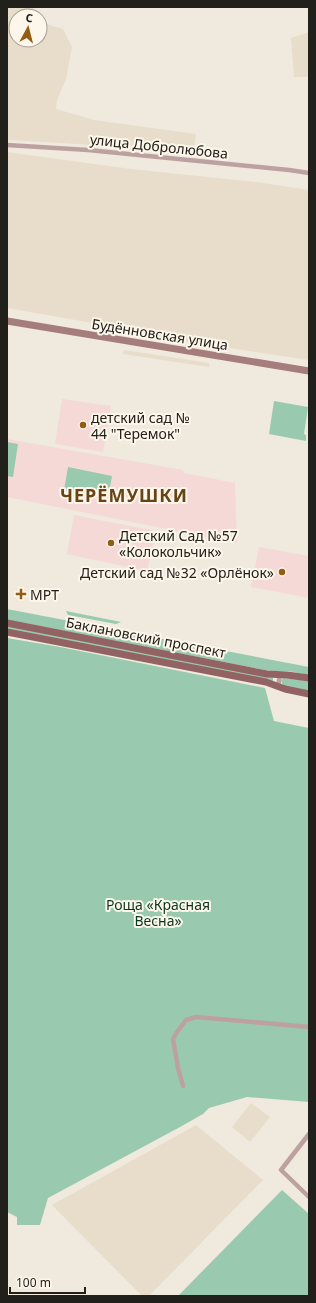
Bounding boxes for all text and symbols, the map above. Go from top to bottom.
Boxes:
north arrow [8,8,48,48]
text: С [25,10,34,25]
street label: улица Добролюбова [89,129,229,163]
street label: Будённовская улица [90,314,230,354]
place label: детский сад № 44 "Теремок" [91,408,190,443]
marker: детский сад № 44 "Теремок" [78,420,88,430]
district label: ЧЕРЁМУШКИ [60,483,188,507]
place label: Детский Сад №57 «Колокольчик» [119,526,238,561]
marker: Детский Сад №57 «Колокольчик» [106,538,116,548]
place label: Детский сад №32 «Орлёнок» [80,563,274,582]
marker: Детский сад №32 «Орлёнок» [277,567,287,577]
place label: МРТ [30,585,59,604]
marker: МРТ [15,588,27,600]
street label: Баклановский проспект [65,612,228,662]
park label: Роща «Красная Весна» [106,895,210,930]
scale bar [10,1269,85,1295]
text: 100 m [16,1274,51,1291]

